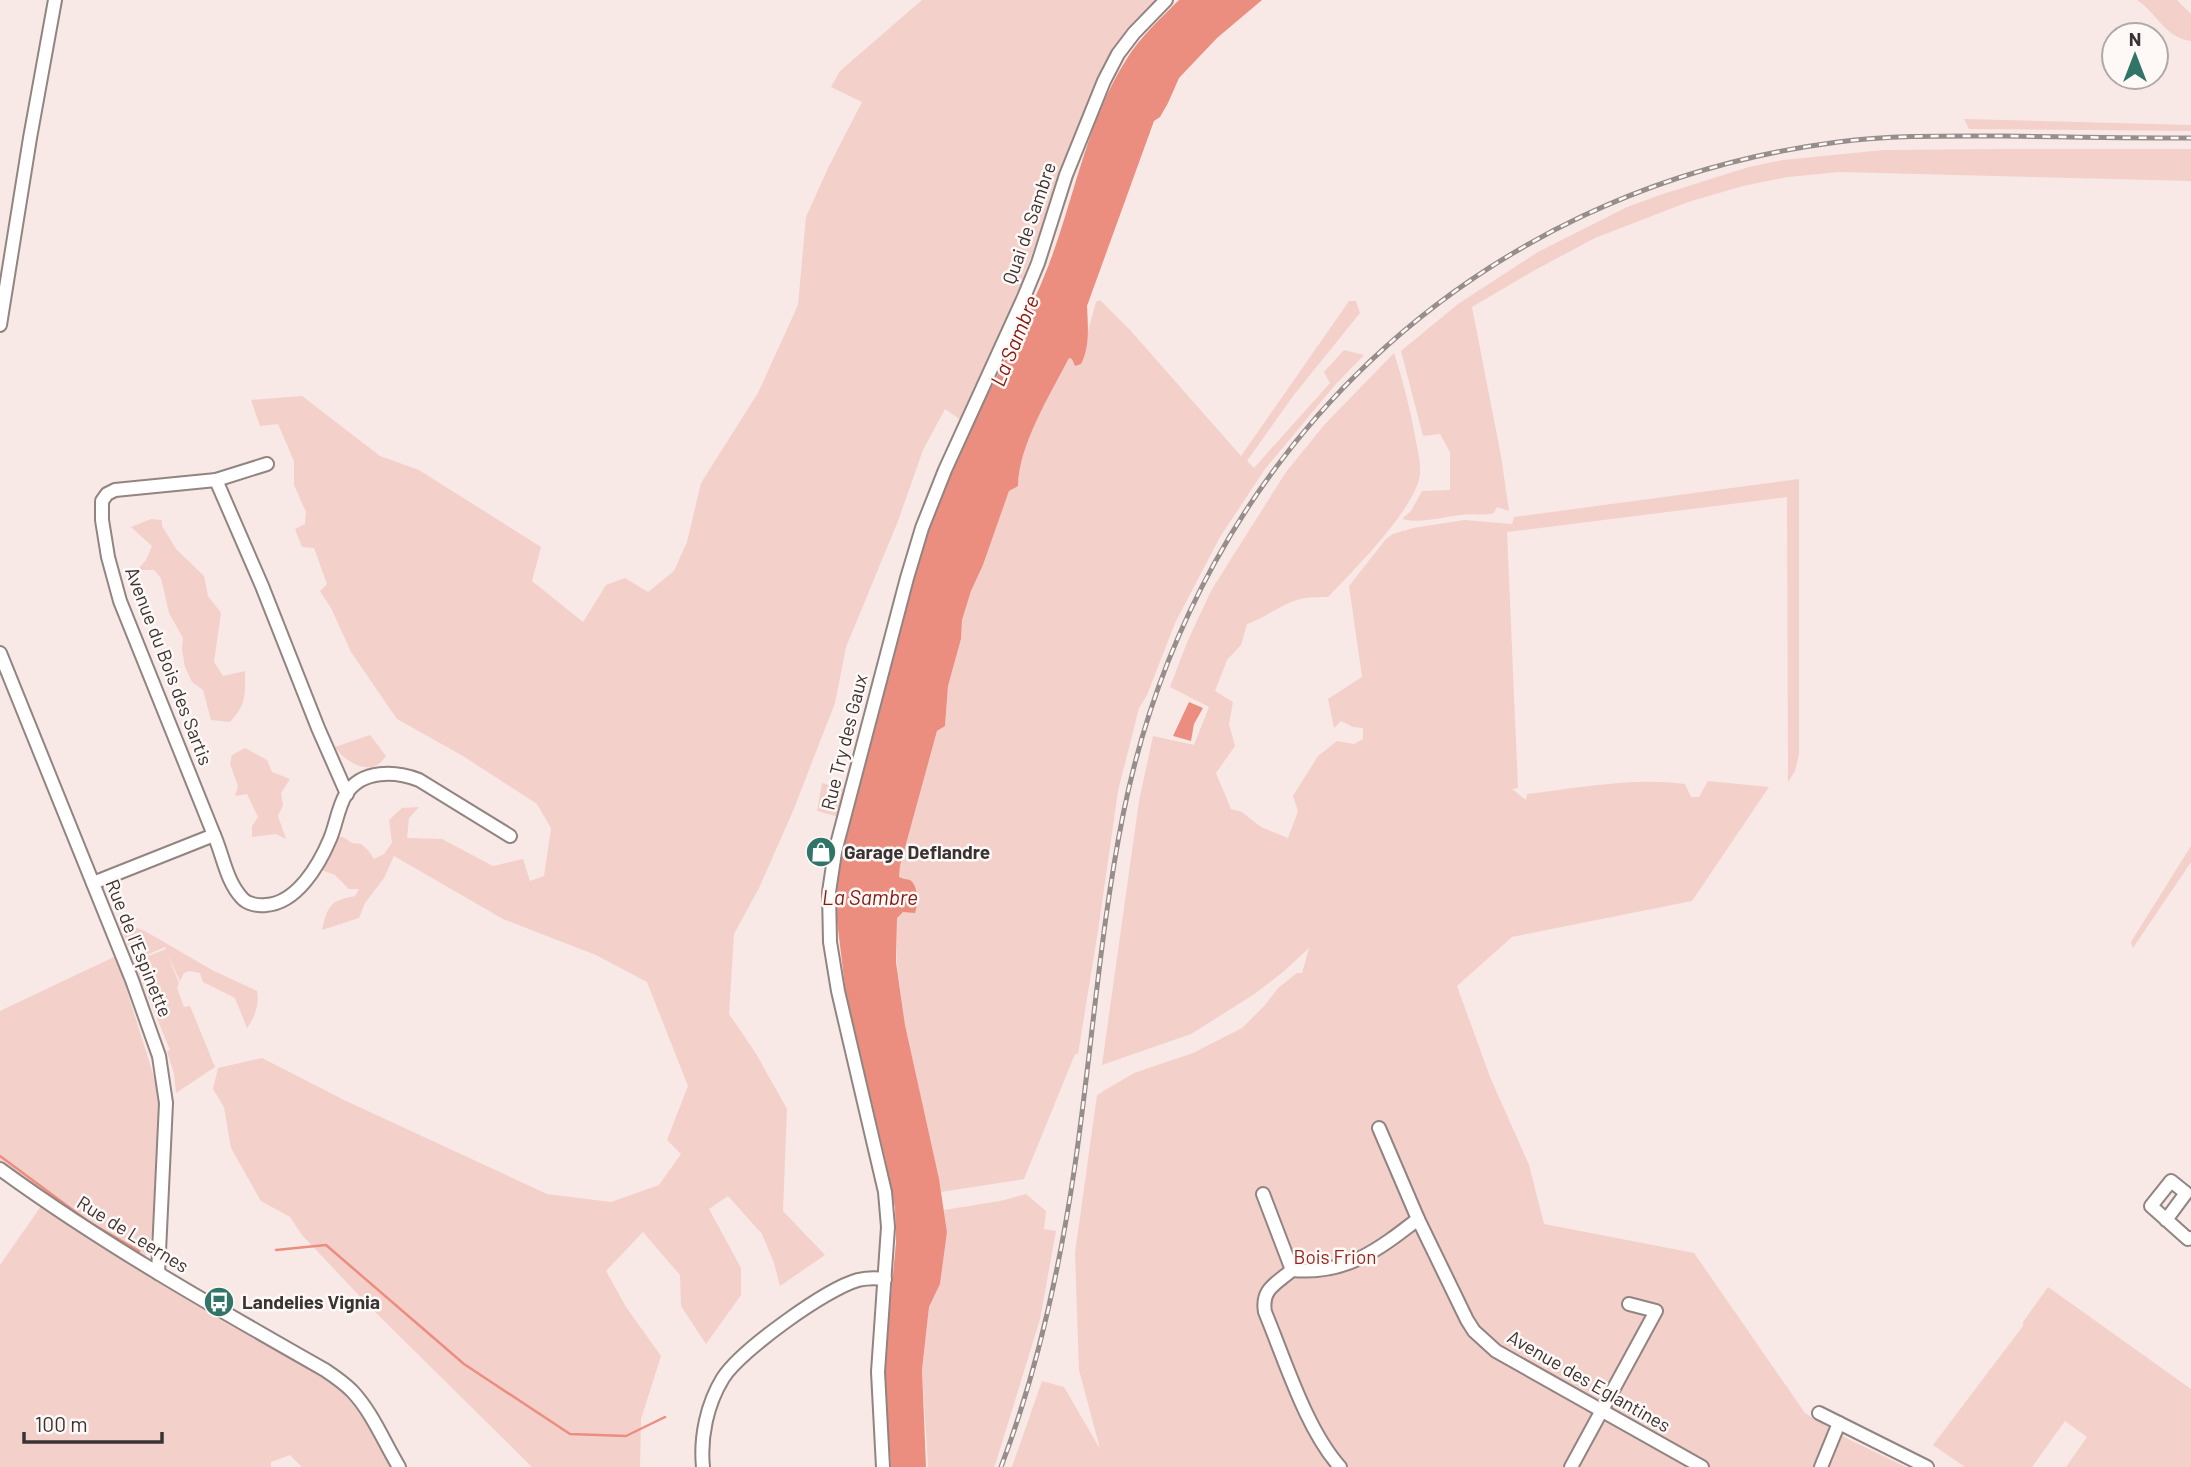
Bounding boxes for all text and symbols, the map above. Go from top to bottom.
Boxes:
north arrow [2100,21,2170,91]
text: N [2129,27,2141,50]
street label: Quai de Sambre [997,159,1060,287]
water label: La Sambre [984,291,1043,390]
street label: Avenue du Bois des Sartis [121,563,218,768]
street label: Rue Try des Gaux [816,672,872,812]
shop icon: Garage Deflandre [804,835,838,869]
place label: Garage Deflandre [844,840,990,863]
street label: Rue de l'Espinette [101,876,178,1020]
water label: La Sambre [822,884,918,909]
street label: Rue de Leernes [73,1190,193,1277]
park label: Bois Frion [1294,1245,1376,1268]
bus stop icon: Landelies Vignia [202,1285,236,1319]
place label: Landelies Vignia [242,1290,380,1313]
street label: Avenue des Eglantines [1504,1325,1675,1437]
scale bar [24,1400,163,1444]
text: 100 m [35,1411,88,1436]

